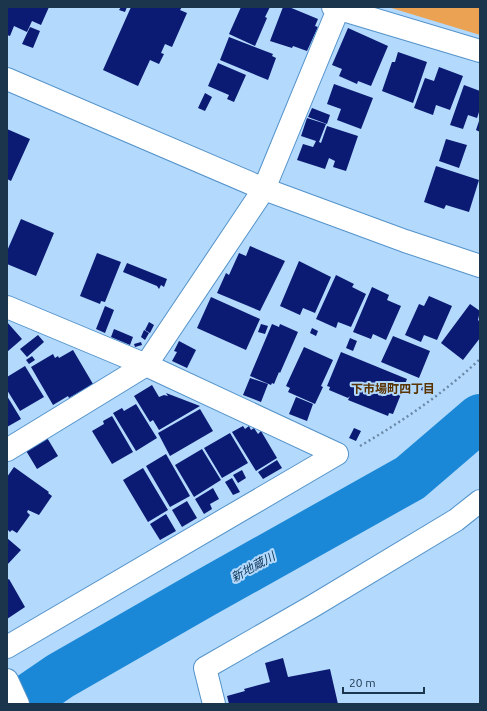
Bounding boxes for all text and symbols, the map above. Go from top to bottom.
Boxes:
district label: 下市場町四丁目 [351,382,435,395]
water label: 新地蔵川 [229,548,279,584]
scale bar [343,669,424,695]
text: 20 m [349,676,376,689]

